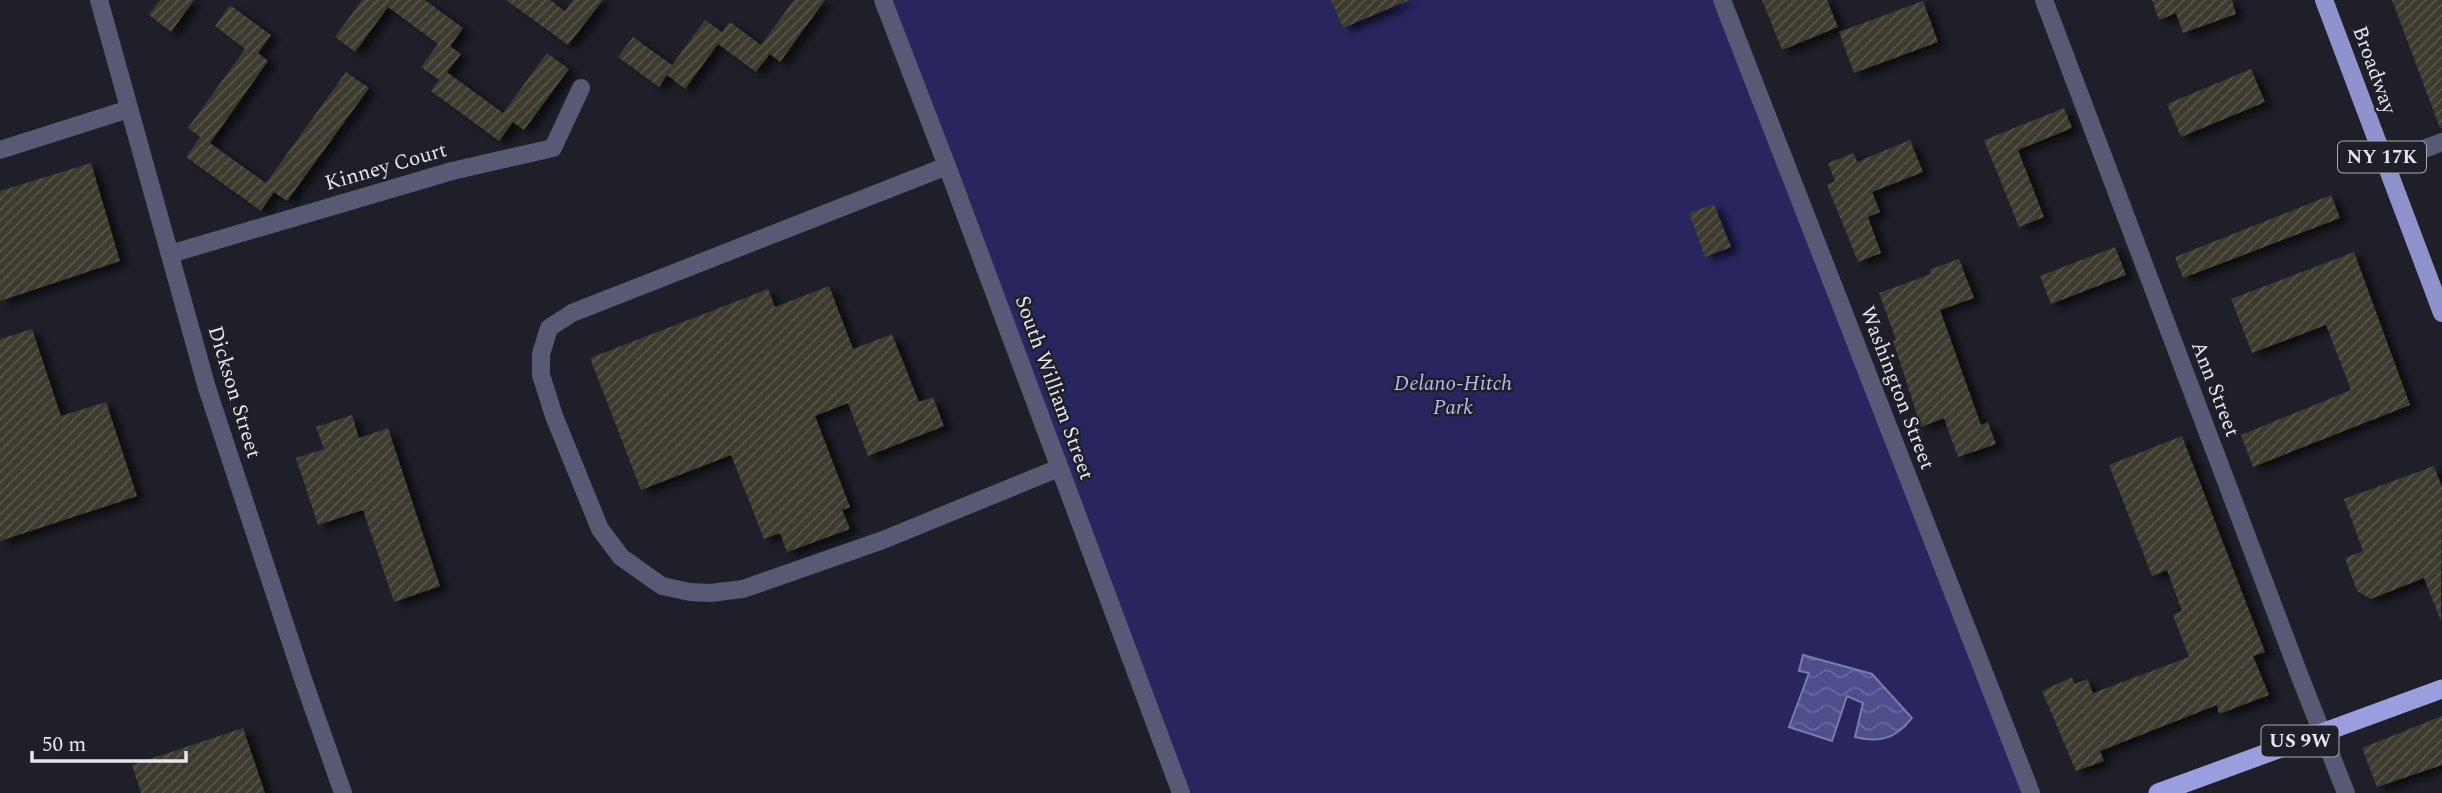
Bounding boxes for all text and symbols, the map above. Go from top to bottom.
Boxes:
street label: Broadway [2343,21,2405,119]
street label: Kinney Court [321,134,451,200]
road number: NY 17K [2338,141,2426,172]
street label: South William Street [1006,291,1102,485]
street label: Washington Street [1851,301,1943,475]
street label: Dickson Street [199,322,269,462]
street label: Ann Street [2182,336,2248,442]
park label: Delano-Hitch Park [1394,368,1512,424]
scale bar [32,720,186,764]
road number: US 9W [2262,726,2338,756]
text: 50 m [42,729,86,761]

